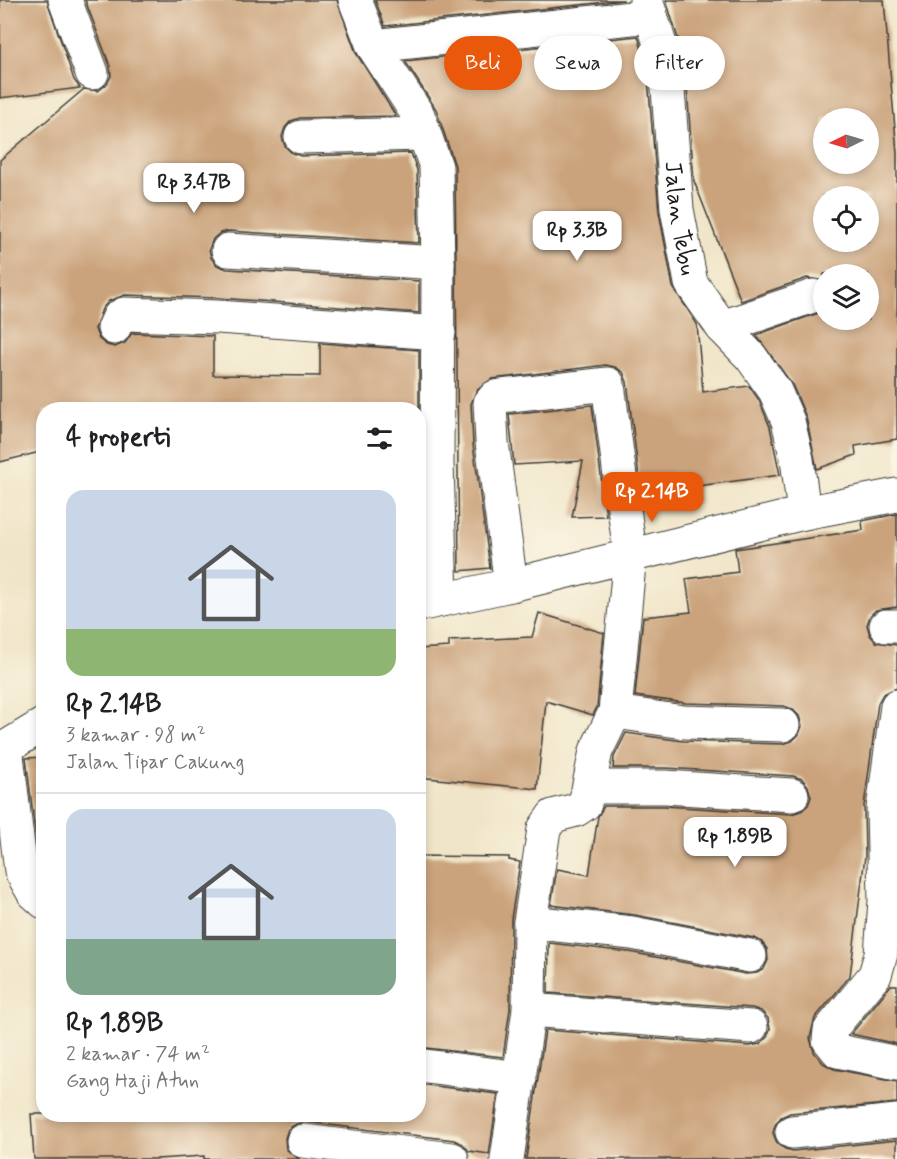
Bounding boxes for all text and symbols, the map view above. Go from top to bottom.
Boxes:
chip: Beli [444,36,522,90]
chip: Sewa [534,36,622,90]
chip: Filter [634,36,725,90]
north arrow [813,108,879,174]
map controls [813,108,879,330]
street label: Jalan Tebu [656,160,703,278]
pin: Rp 3.47B [132,163,256,214]
text: Rp 3.47B [157,169,231,196]
button: locate [813,186,879,252]
pin: Rp 3.3B [522,211,632,262]
text: Rp 3.3B [547,217,607,244]
button: layers [813,264,879,330]
text: 4 properti [66,421,170,455]
icon: filters [363,422,396,455]
pin: Rp 2.14B [590,472,714,523]
text: Rp 2.14B [615,478,689,505]
icon: home [177,529,285,637]
text: Rp 2.14B [66,688,162,722]
text: 3 kamar · 98 m² [66,722,206,749]
text: Jalan Tipar Cakung [66,749,245,776]
pin: Rp 1.89B [673,817,797,868]
text: Rp 1.89B [698,823,772,850]
icon: home [177,848,285,956]
text: Rp 1.89B [66,1007,163,1041]
text: 2 kamar · 74 m² [66,1041,210,1068]
text: Gang Haji Atun [66,1068,199,1095]

